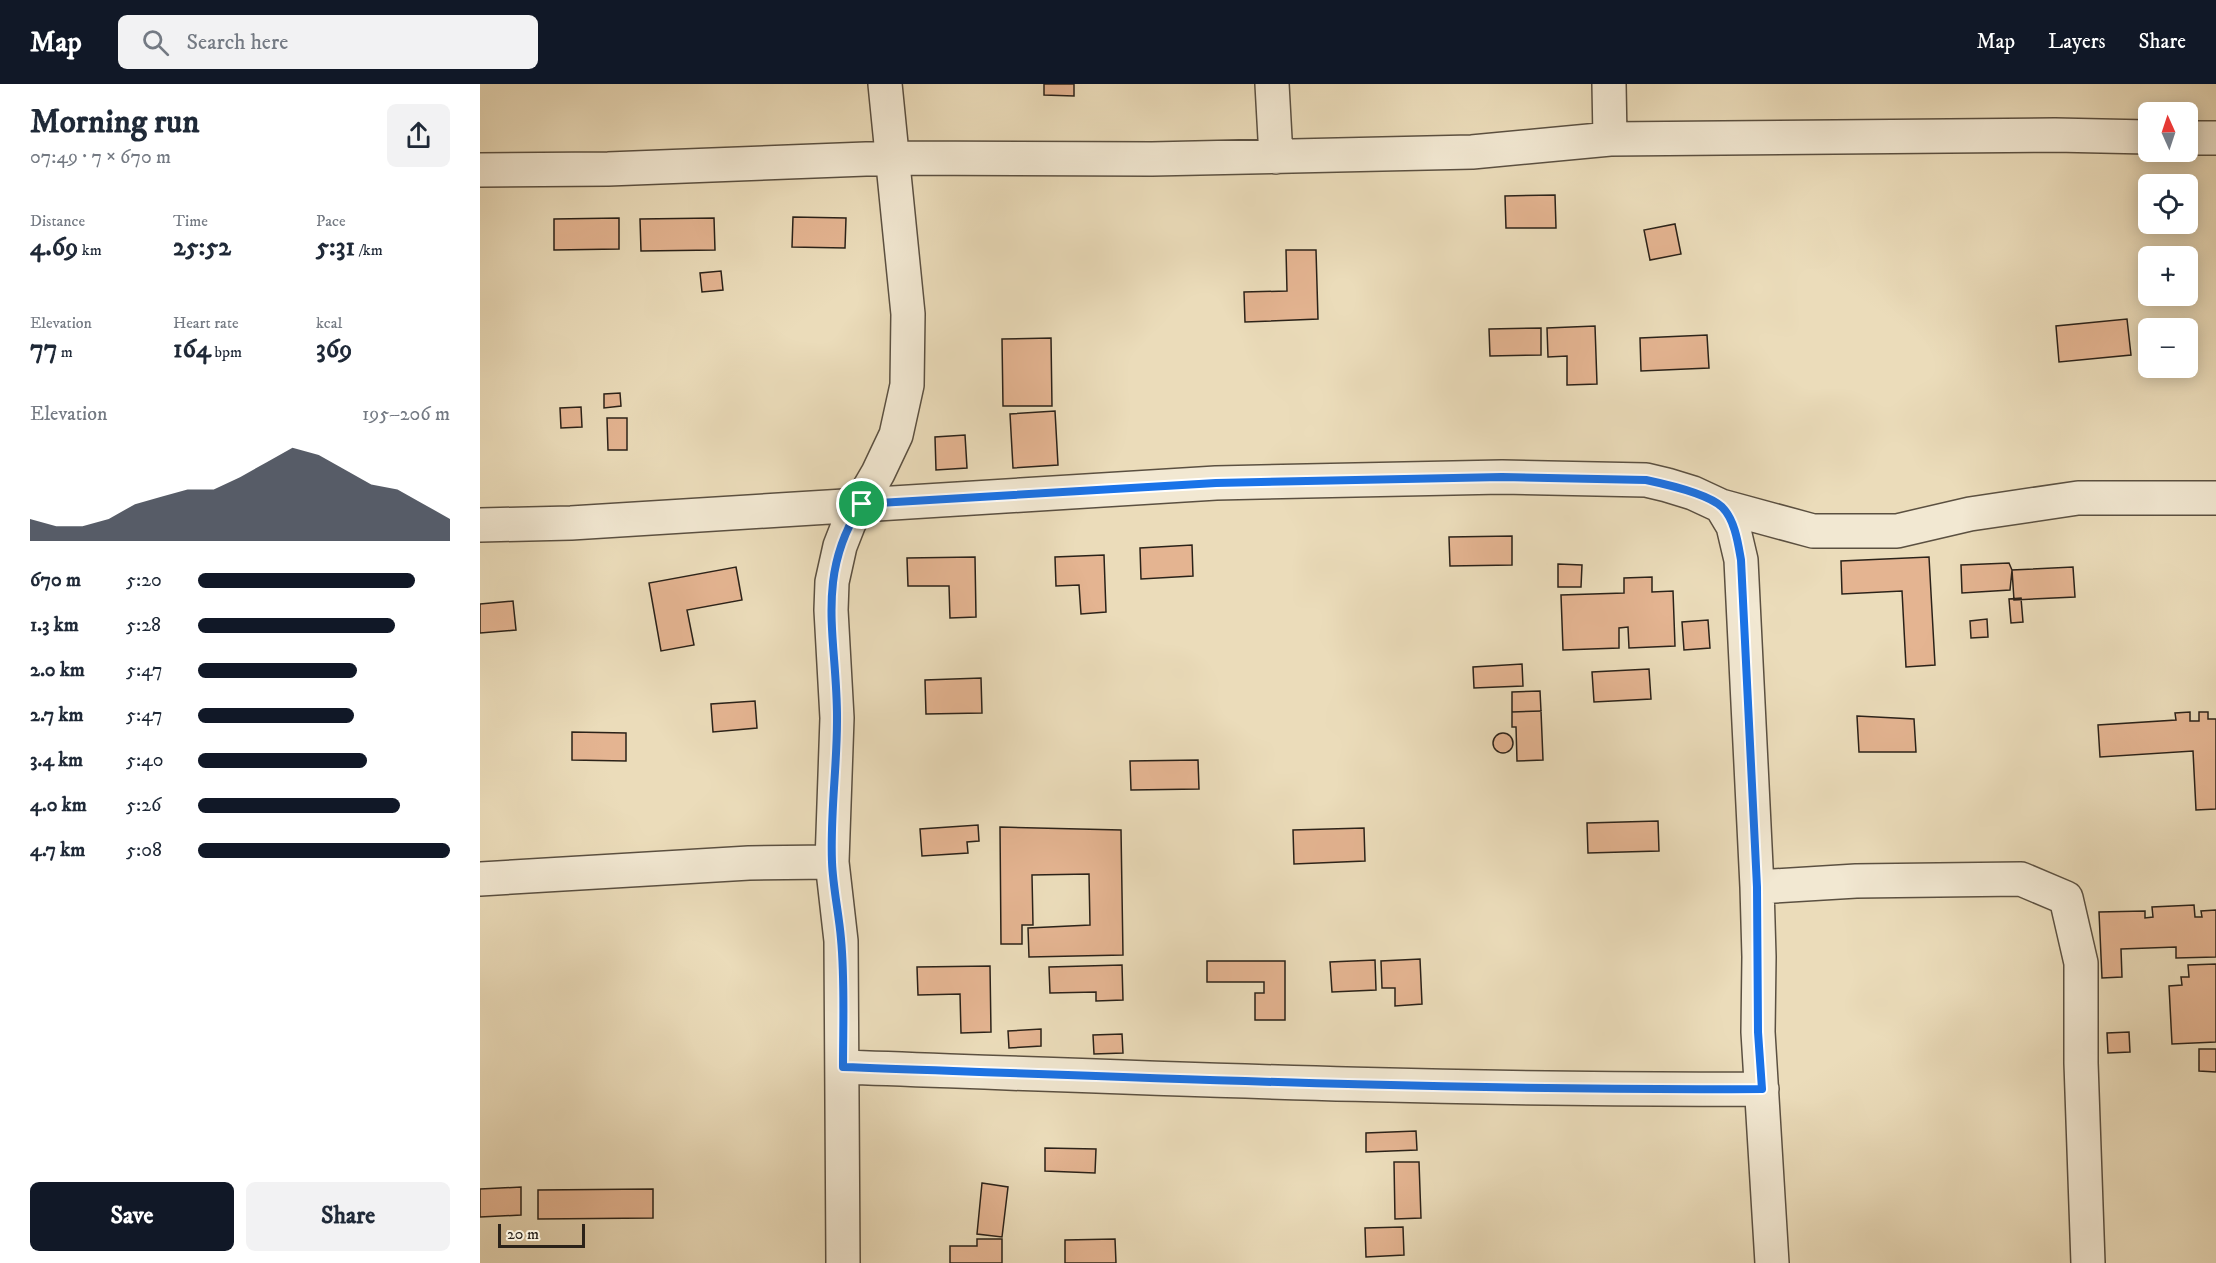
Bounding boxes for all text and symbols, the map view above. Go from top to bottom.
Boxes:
search box [118,15,538,69]
text: Map [30,25,82,60]
icon: search [139,26,172,59]
text: Search here [187,29,288,56]
text: Map [1976,29,2015,55]
text: Layers [2048,29,2106,55]
text: Share [2139,29,2186,55]
text: Morning run [30,102,199,143]
north arrow [2138,102,2198,162]
map controls [2138,102,2198,378]
button: share [387,104,450,167]
text: 07:49 · 7 × 670 m [30,145,171,170]
button: locate [2138,174,2198,234]
text: Distance [30,211,85,231]
text: Time [173,211,208,231]
text: Pace [316,211,346,231]
text: 4.69 [30,231,78,264]
text: 25:52 [173,231,231,264]
text: 5:31 [316,231,355,264]
text: km [78,240,102,260]
text: /km [355,240,383,260]
button: + [2138,246,2198,306]
text: Elevation [30,313,92,333]
text: Heart rate [173,313,239,333]
text: kcal [316,313,342,333]
button: − [2138,318,2198,378]
text: 77 [30,333,57,366]
text: 164 [173,333,211,366]
text: 369 [316,333,352,366]
text: m [57,342,73,362]
text: bpm [211,342,242,362]
text: Elevation [30,402,107,427]
text: 195–206 m [362,402,450,427]
pin [836,478,887,529]
icon: arrive [845,487,878,520]
text: 670 m [30,568,81,593]
text: 5:20 [126,568,162,593]
text: 1.3 km [30,613,79,638]
text: 5:28 [126,613,161,638]
text: 2.0 km [30,658,85,683]
text: 5:47 [126,658,163,683]
text: 2.7 km [30,703,83,728]
text: 5:47 [126,703,163,728]
text: 3.4 km [30,748,83,773]
text: 5:40 [126,748,163,773]
text: 4.0 km [30,793,87,818]
text: 5:26 [126,793,161,818]
text: 4.7 km [30,838,85,863]
text: 5:08 [126,838,162,863]
button: Save [30,1182,234,1251]
button: Share [246,1182,450,1251]
scale bar [498,1221,585,1248]
text: 20 m [507,1224,539,1244]

